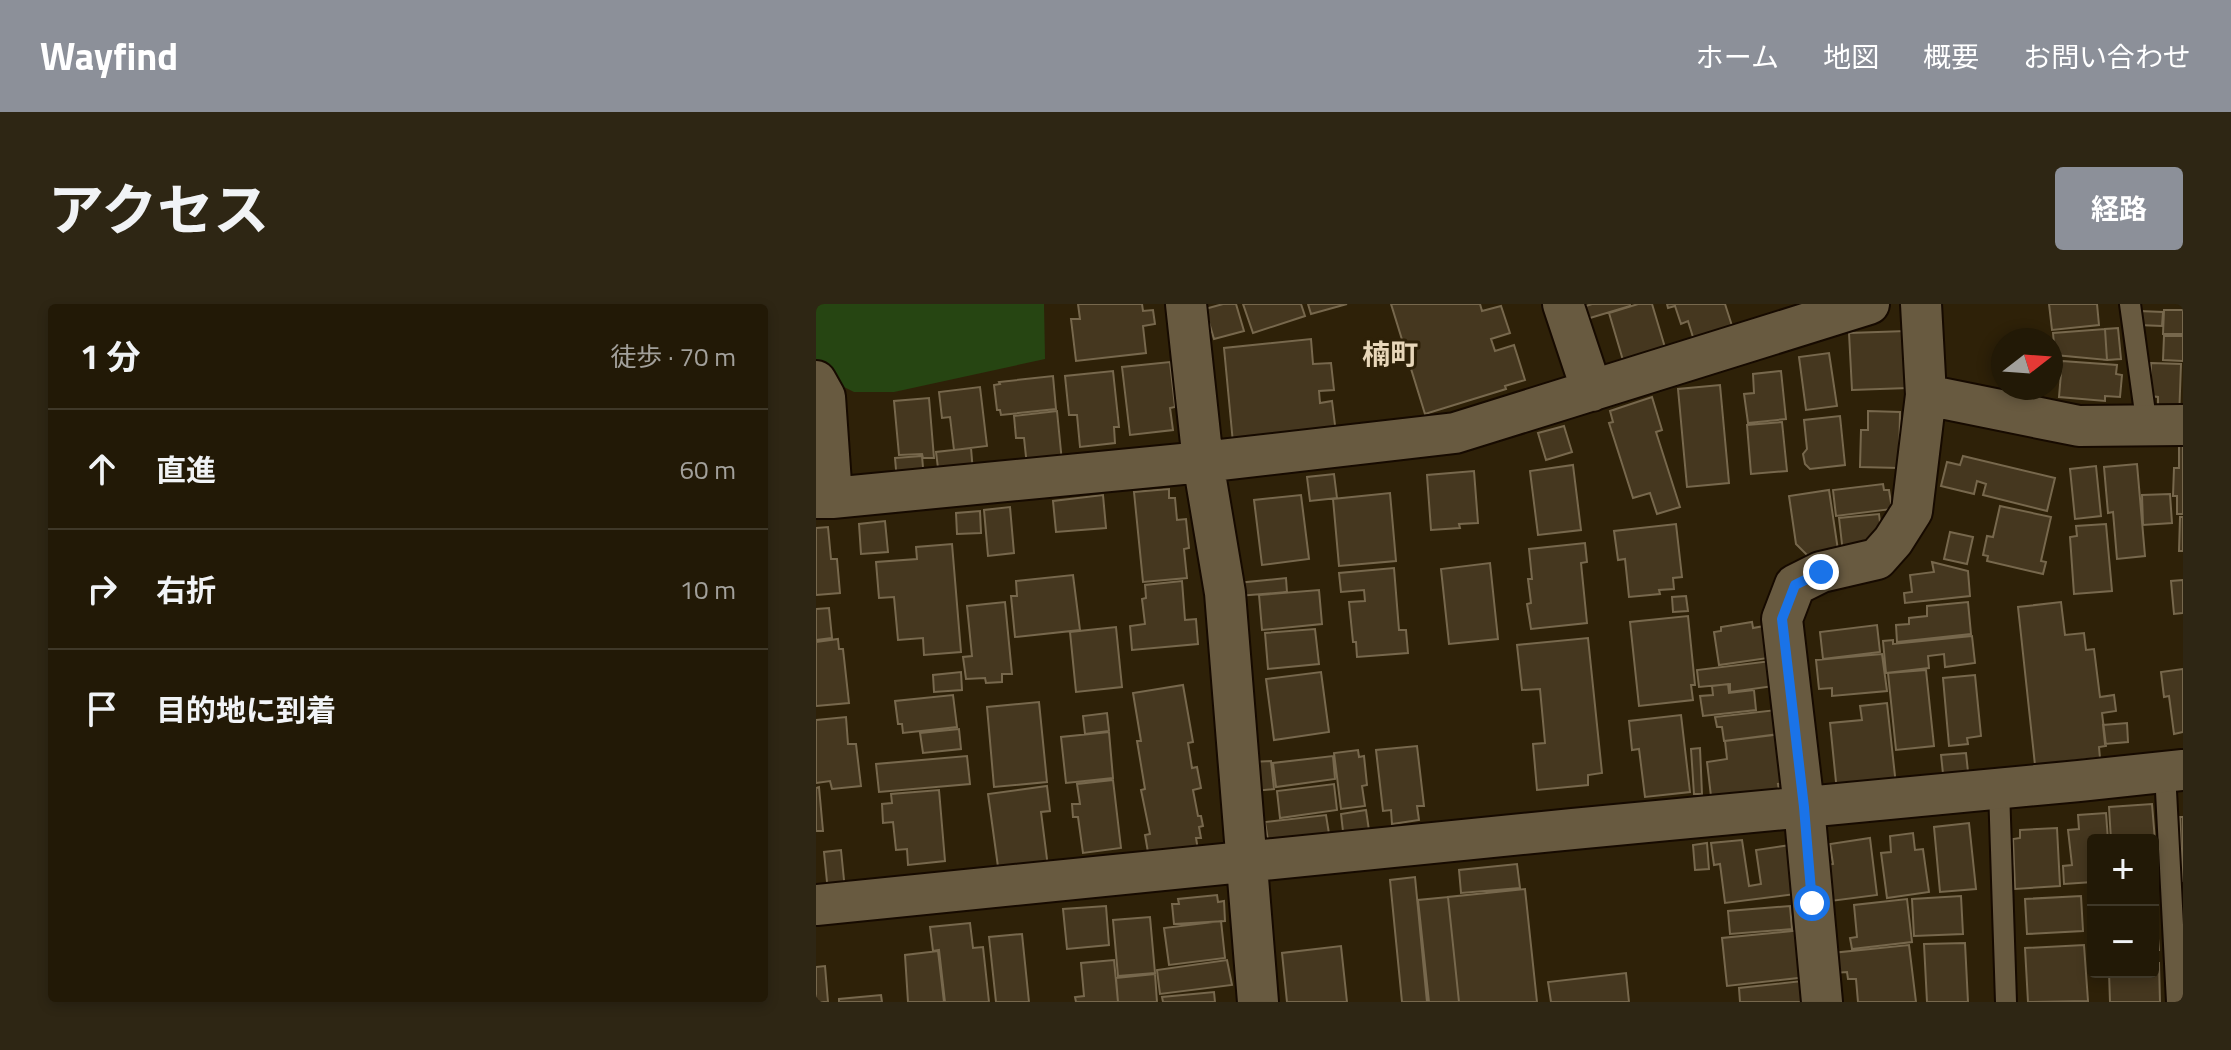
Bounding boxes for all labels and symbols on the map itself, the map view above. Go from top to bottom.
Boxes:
north arrow [1991,328,2063,400]
district label: 楠町 [1362,332,1418,375]
route end [1803,554,1839,590]
route start [1794,885,1830,921]

